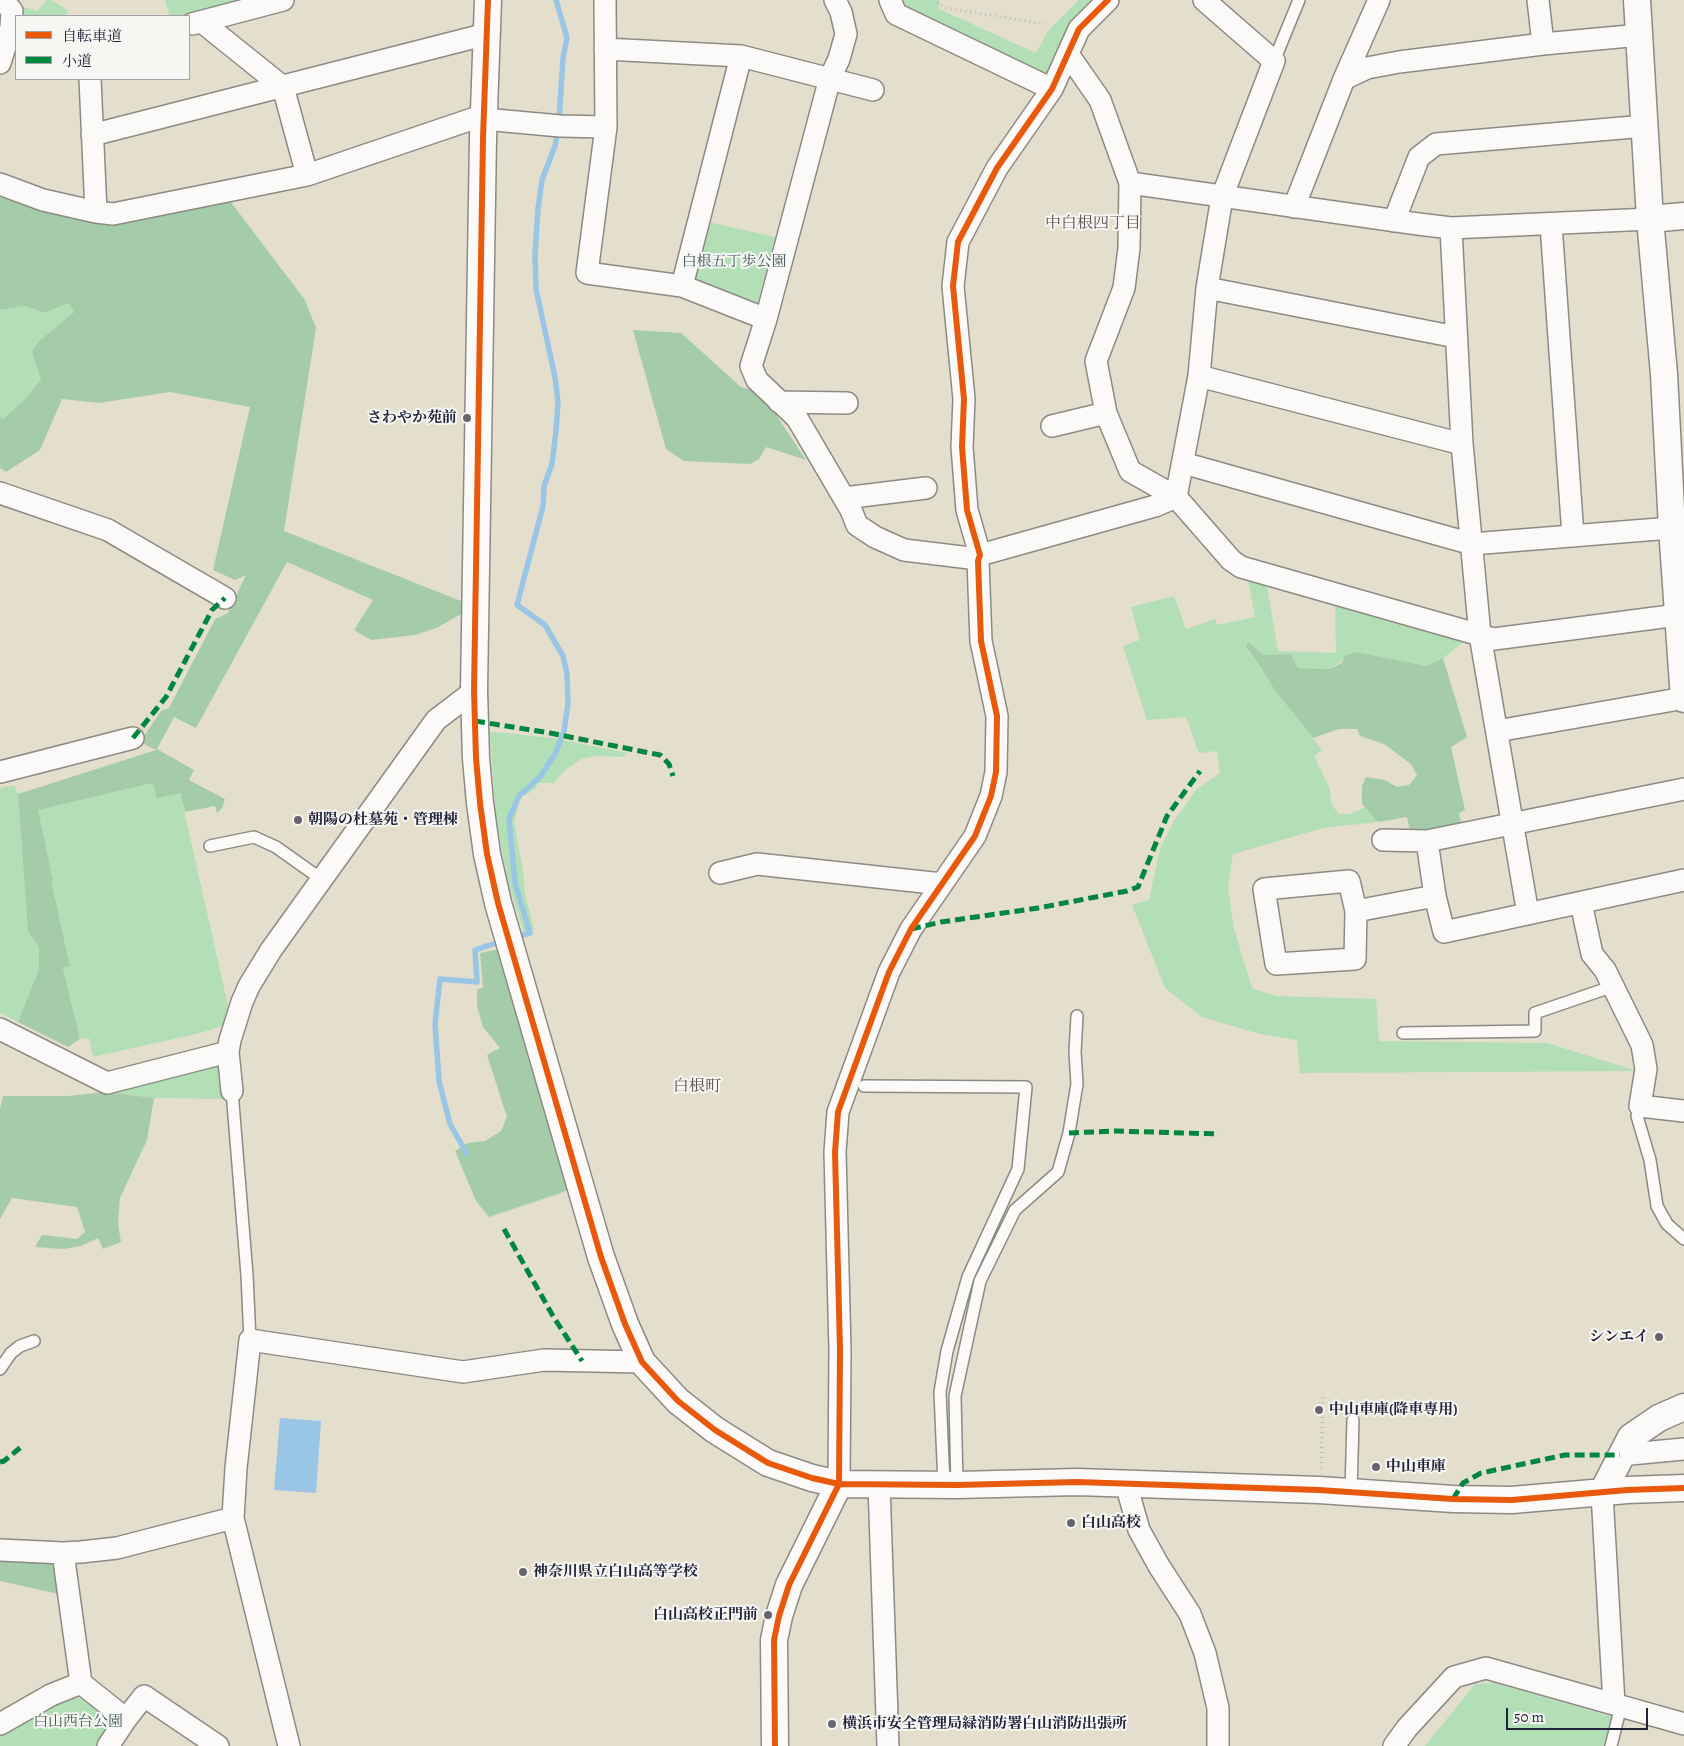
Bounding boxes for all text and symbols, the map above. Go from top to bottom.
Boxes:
legend [15,15,190,80]
text: 自転車道 [62,26,122,46]
text: 小道 [62,51,92,71]
district label: 中白根四丁目 [1045,214,1141,234]
park label: 白根五丁歩公園 [682,253,786,271]
place label: さわやか苑前 [367,409,457,427]
marker: さわやか苑前 [461,412,473,424]
place label: 朝陽の杜墓苑・管理棟 [308,811,458,829]
marker: 朝陽の杜墓苑・管理棟 [292,814,304,826]
district label: 白根町 [673,1077,721,1097]
place label: シンエイ [1589,1328,1649,1346]
marker: シンエイ [1653,1331,1665,1343]
place label: 中山車庫(降車専用) [1329,1401,1458,1419]
marker: 中山車庫(降車専用) [1313,1404,1325,1416]
place label: 中山車庫 [1386,1458,1446,1476]
marker: 中山車庫 [1370,1461,1382,1473]
place label: 白山高校 [1081,1514,1141,1532]
marker: 白山高校 [1065,1517,1077,1529]
place label: 神奈川県立白山高等学校 [533,1563,698,1581]
marker: 神奈川県立白山高等学校 [517,1566,529,1578]
place label: 白山高校正門前 [653,1606,758,1624]
marker: 白山高校正門前 [762,1609,774,1621]
scale bar [1509,1698,1652,1730]
text: 50 m [1514,1707,1544,1727]
park label: 白山西台公園 [33,1713,123,1731]
place label: 横浜市安全管理局緑消防署白山消防出張所 [842,1715,1127,1733]
marker: 横浜市安全管理局緑消防署白山消防出張所 [826,1718,838,1730]

